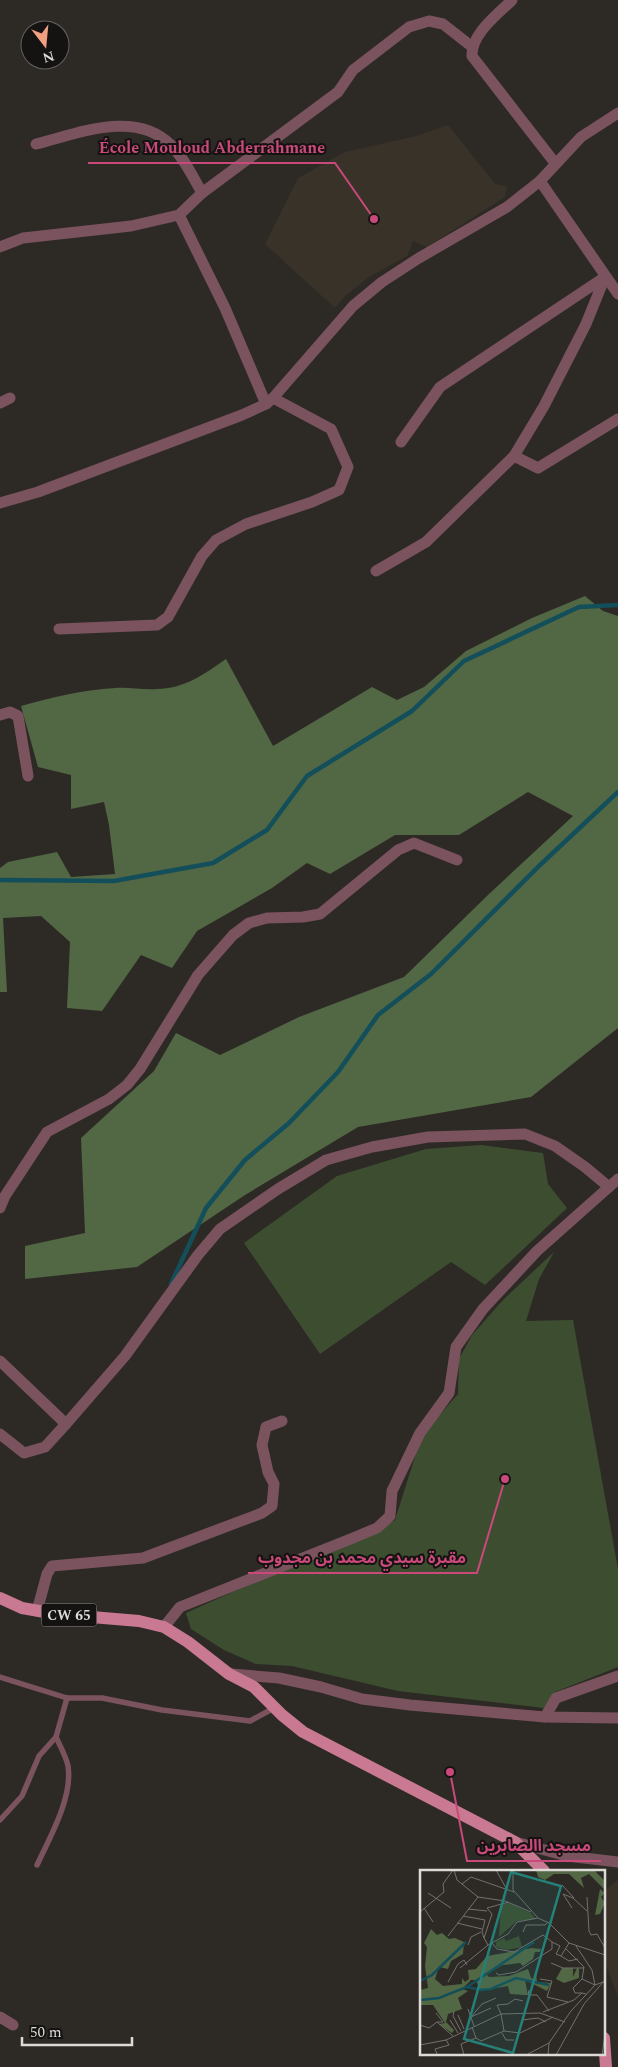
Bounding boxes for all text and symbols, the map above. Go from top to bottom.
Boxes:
north arrow [20,20,70,70]
text: N [40,45,57,69]
callout: École Mouloud Abderrahmane [88,132,335,163]
text: École Mouloud Abderrahmane [99,136,325,160]
callout: مقبرة سيدي محمد بن مجدوب [248,1542,477,1573]
text: مقبرة سيدي محمد بن مجدوب [258,1546,466,1571]
road number: CW 65 [42,1604,96,1626]
callout: مسجد االصابرين [467,1830,601,1861]
text: مسجد االصابرين [477,1834,591,1858]
inset map [420,1870,606,2054]
scale bar [22,2014,132,2046]
text: 50 m [30,2021,62,2044]

